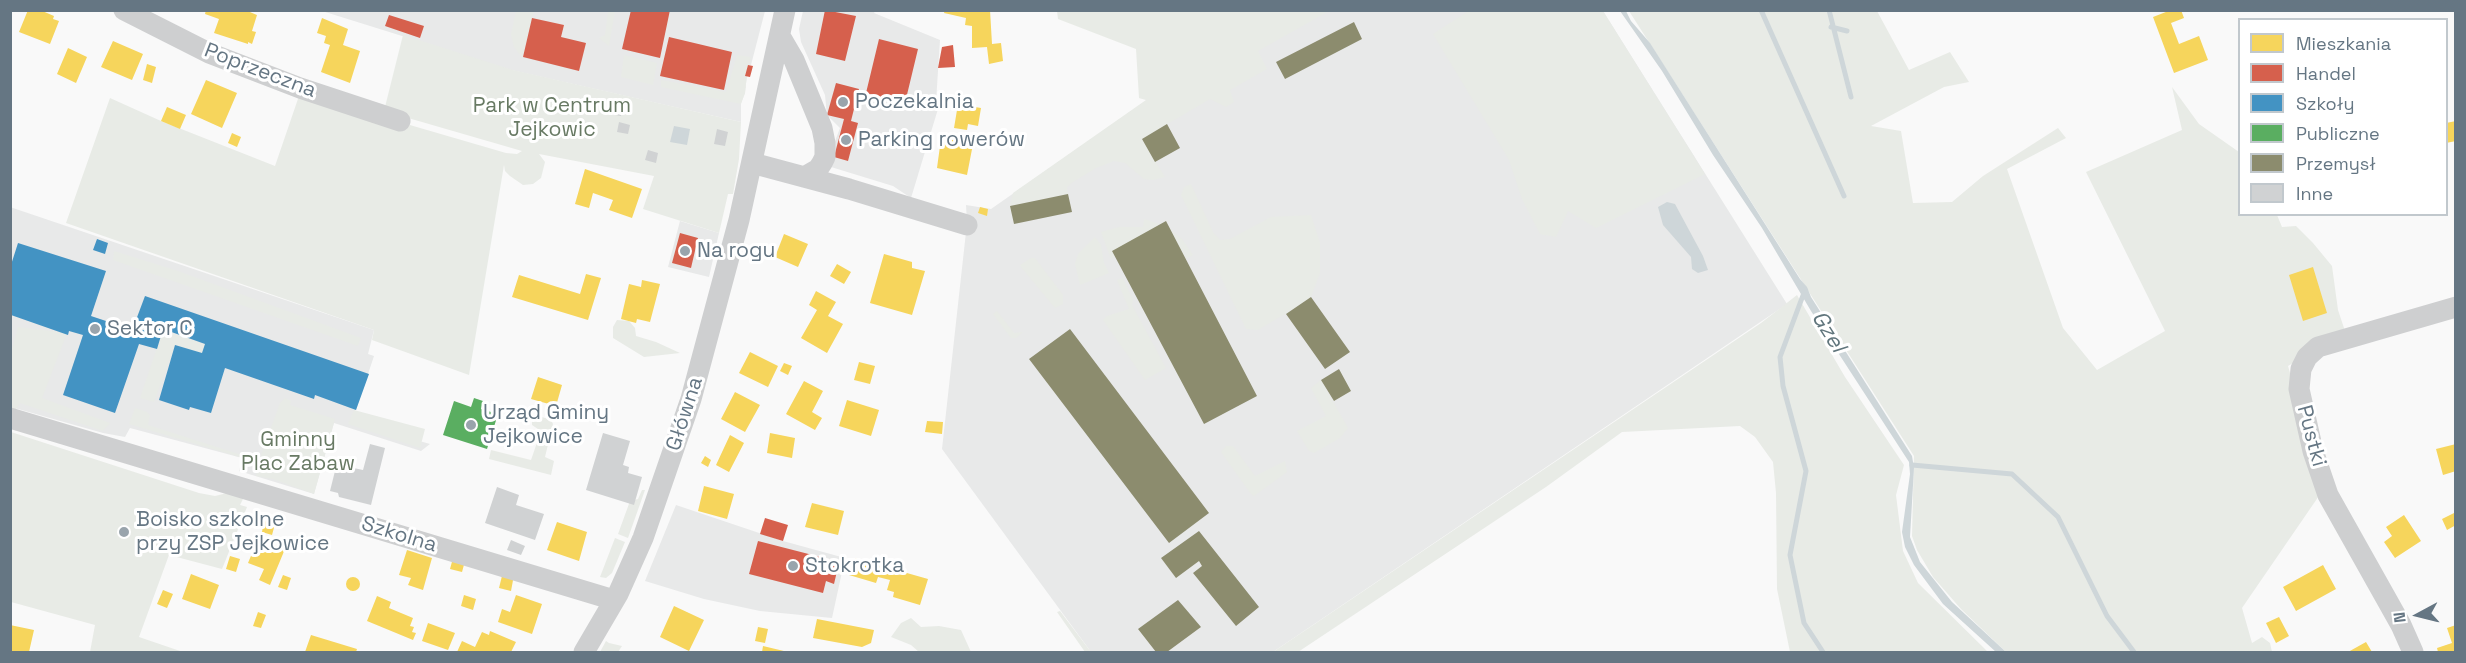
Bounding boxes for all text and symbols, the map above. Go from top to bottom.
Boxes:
legend [2238,18,2448,216]
text: Mieszkania [2296,32,2391,55]
street label: Poprzeczna [201,38,319,104]
text: Handel [2296,62,2356,85]
place label: Poczekalnia [855,89,974,115]
text: Szkoły [2296,92,2354,115]
park label: Park w Centrum Jejkowic [473,93,631,143]
marker: Poczekalnia [836,95,850,109]
text: Publiczne [2296,122,2380,145]
place label: Parking rowerów [858,127,1025,153]
marker: Parking rowerów [839,133,853,147]
text: Przemysł [2296,152,2376,175]
text: Inne [2296,182,2333,205]
place label: Na rogu [697,238,775,264]
marker: Na rogu [678,244,692,258]
water label: Gzel [1805,306,1851,358]
place label: Sektor C [107,316,193,342]
marker: Sektor C [88,322,102,336]
street label: Główna [661,374,709,454]
place label: Urząd Gminy Jejkowice [483,400,609,450]
street label: Pustki [2291,403,2331,469]
marker: Urząd Gminy Jejkowice [464,418,478,432]
park label: Gminny Plac Zabaw [241,427,355,477]
place label: Boisko szkolne przy ZSP Jejkowice [136,507,330,557]
street label: Szkolna [358,512,440,558]
marker: Boisko szkolne przy ZSP Jejkowice [117,525,131,539]
place label: Stokrotka [805,553,904,579]
marker: Stokrotka [786,559,800,573]
north arrow [2388,585,2448,645]
text: N [2389,611,2411,624]

